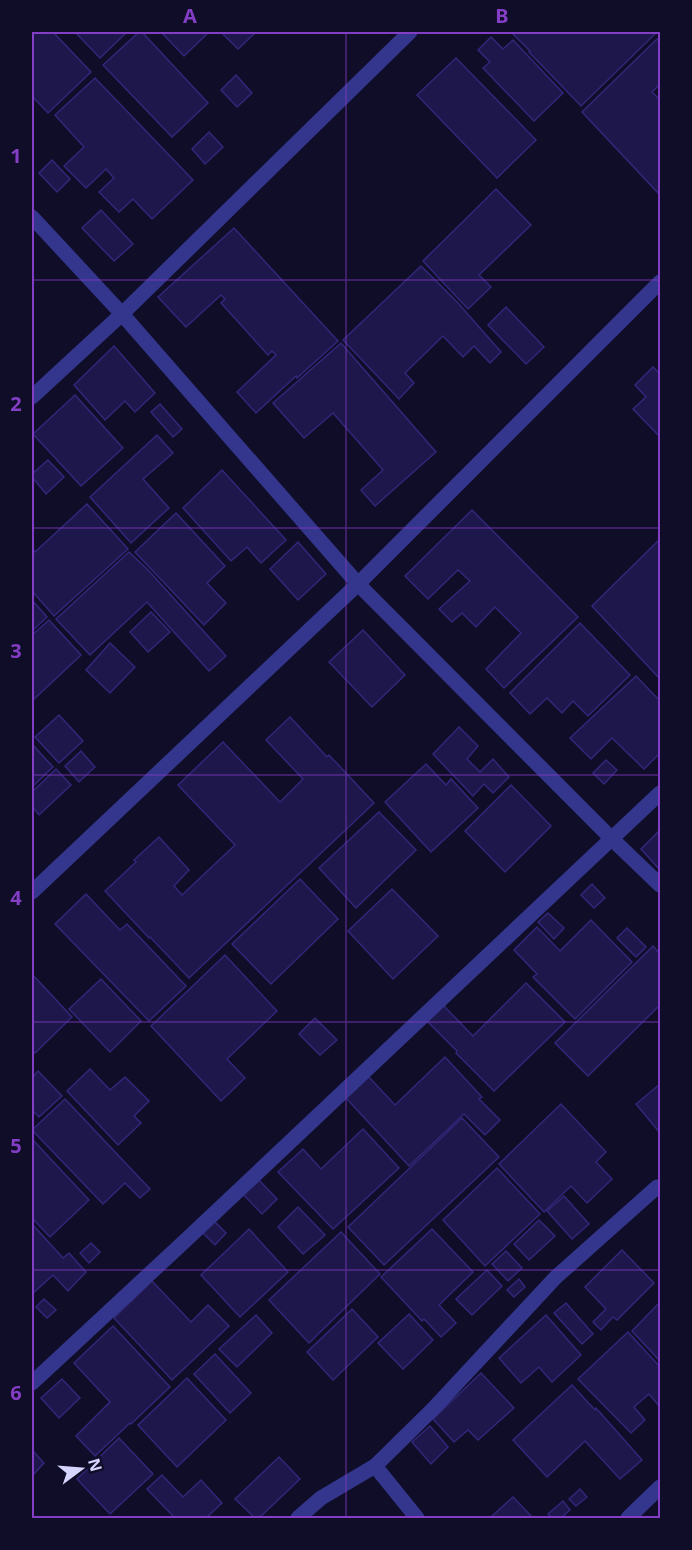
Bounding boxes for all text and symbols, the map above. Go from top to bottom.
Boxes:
text: A [183,2,197,29]
text: B [495,2,509,29]
text: 1 [10,142,22,169]
text: 2 [10,390,22,417]
text: 3 [10,637,22,664]
text: 4 [10,884,22,911]
text: 5 [10,1132,22,1159]
text: 6 [10,1379,22,1406]
north arrow [51,1439,111,1499]
text: N [83,1456,108,1474]

